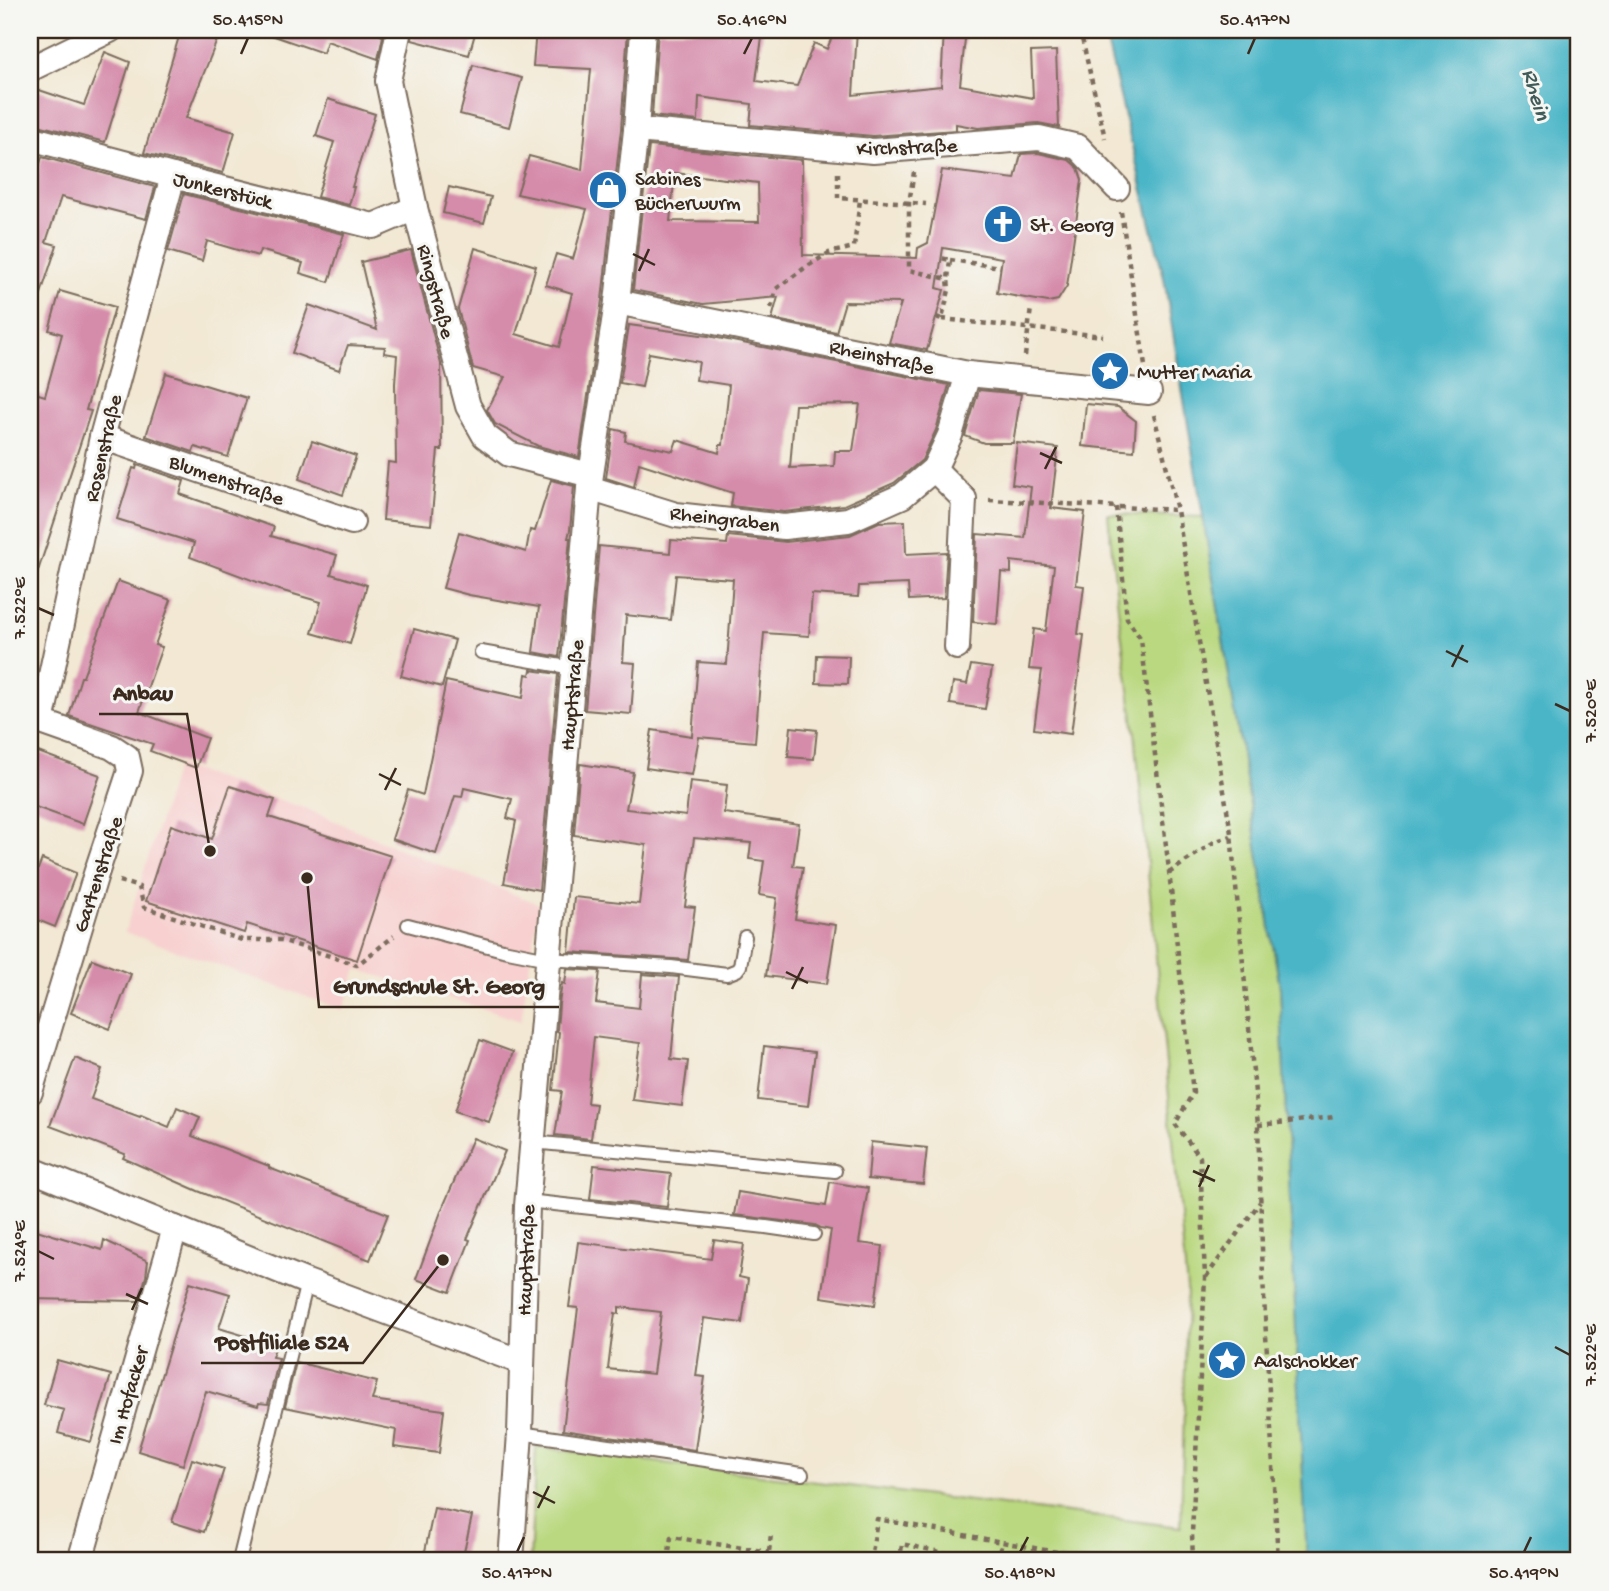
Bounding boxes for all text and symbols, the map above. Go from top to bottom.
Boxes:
text: 50.415°N [213,11,283,32]
text: 50.416°N [717,11,787,32]
text: 50.417°N [1220,11,1290,32]
water label: Rhein [1514,66,1555,125]
street label: Kirchstraße [856,135,959,164]
street label: Junkerstück [170,168,277,217]
shop icon: Sabines Bücherwurm [587,169,629,211]
place label: Sabines Bücherwurm [634,169,741,218]
church icon: St. Georg [982,203,1024,245]
place label: St. Georg [1030,215,1114,240]
street label: Ringstraße [409,242,458,343]
street label: Rheinstraße [827,336,937,383]
place icon: Mutter Maria [1089,350,1131,392]
place label: Mutter Maria [1137,362,1253,387]
street label: Rosenstraße [81,392,130,505]
street label: Blumenstraße [164,451,288,514]
street label: Rheingraben [668,502,781,541]
text: 7.522°E [11,576,32,640]
street label: Hauptstraße [557,638,592,752]
callout: Anbau [99,670,187,714]
text: 7.520°E [1582,679,1603,743]
text: Anbau [112,682,173,709]
street label: Gartenstraße [70,813,131,936]
callout: Grundschule St. Georg [319,963,559,1007]
text: Grundschule St. Georg [333,975,545,1002]
street label: Hauptstraße [514,1203,543,1316]
text: 7.524°E [11,1220,32,1283]
callout: Postfiliale 524 [201,1319,363,1363]
text: 7.522°E [1582,1323,1603,1387]
text: Postfiliale 524 [213,1331,349,1358]
place icon: Aalschokker [1206,1339,1248,1381]
street label: Im Hofacker [104,1343,157,1448]
place label: Aalschokker [1254,1351,1358,1376]
text: 50.417°N [482,1564,552,1585]
text: 50.418°N [985,1564,1055,1585]
text: 50.419°N [1489,1564,1559,1585]

